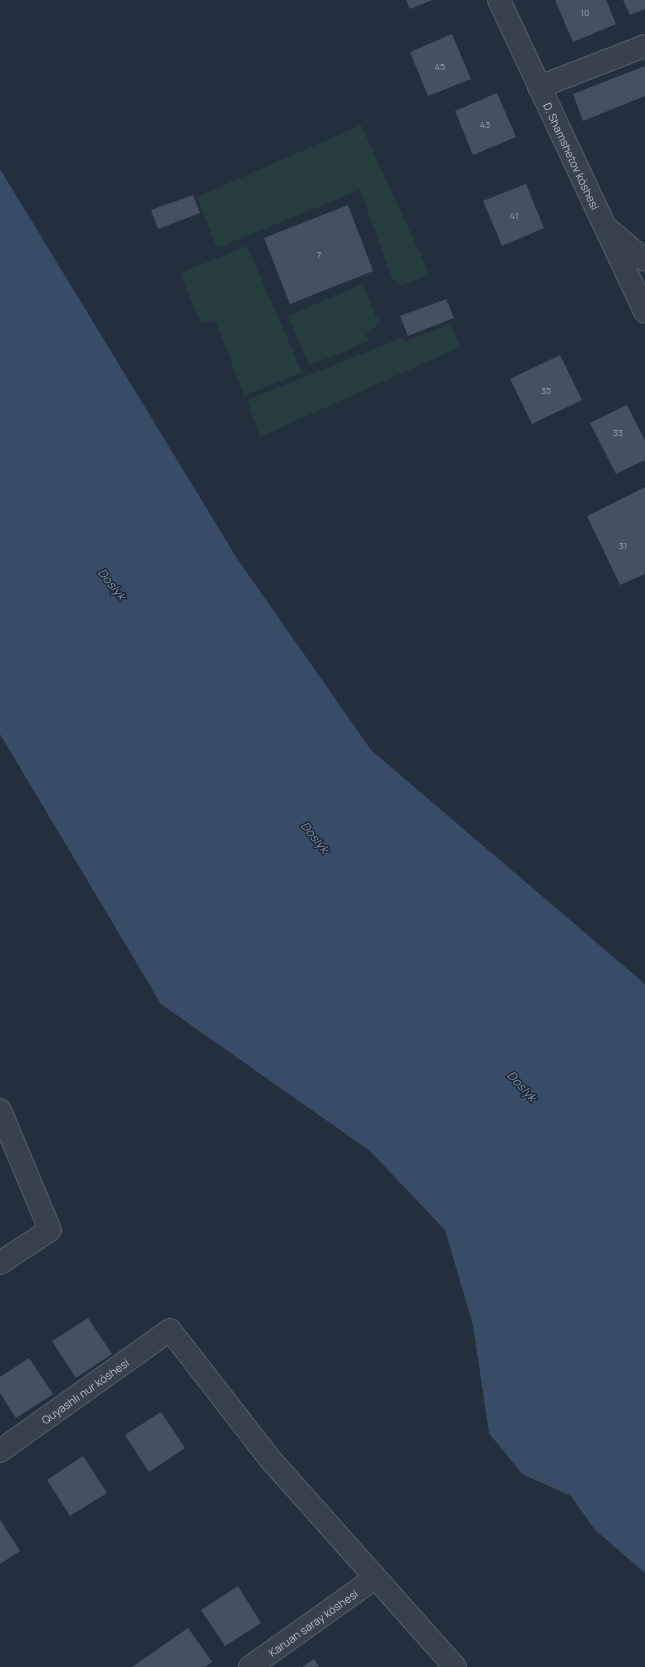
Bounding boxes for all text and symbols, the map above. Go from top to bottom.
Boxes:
house number: 10 [581,6,590,19]
house number: 45 [435,60,445,73]
street label: D. Shamshetov kóshesi [540,100,603,212]
house number: 43 [480,118,490,131]
house number: 41 [510,209,518,222]
house number: 7 [317,248,322,261]
house number: 35 [541,384,551,397]
house number: 33 [613,426,623,439]
house number: 31 [619,539,627,552]
water label: Doslyk [94,564,131,605]
water label: Doslyk [297,817,334,858]
water label: Doslyk [503,1067,542,1107]
street label: Quyashlı nur kóshesi [38,1354,131,1427]
street label: Karuan saray kóshesi [265,1585,360,1659]

